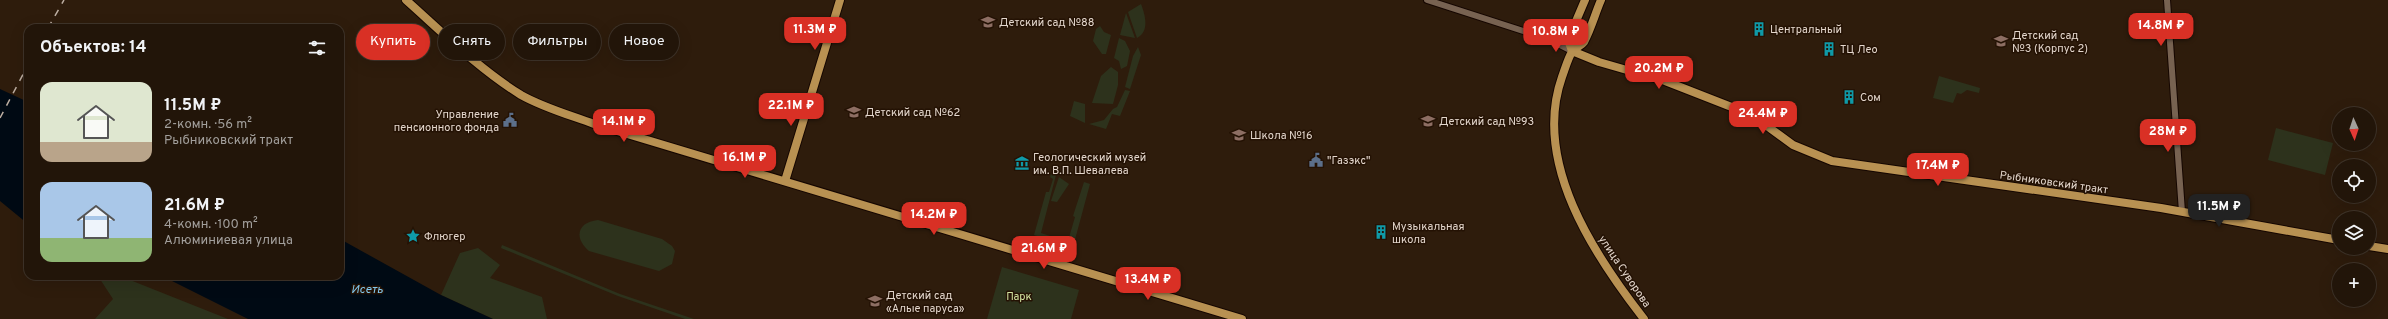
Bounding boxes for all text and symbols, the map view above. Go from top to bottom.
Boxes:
pin: 14.8M ₽ [2124,13,2198,47]
school or university icon: Детский сад №88 [980,14,996,30]
place label: Детский сад №88 [999,16,1095,30]
pin: 11.3M ₽ [778,17,852,51]
text: 14.8M ₽ [2137,18,2185,34]
pin: 10.8M ₽ [1519,19,1593,53]
building icon: Центральный [1751,21,1767,37]
text: 11.3M ₽ [793,22,837,38]
place label: Центральный [1770,23,1842,37]
chip: Купить [356,24,430,60]
chip: Снять [438,24,505,60]
chip: Фильтры [513,24,601,60]
chip: Новое [609,24,679,60]
text: 10.8M ₽ [1532,24,1580,40]
place label: Детский сад №3 (Корпус 2) [2012,29,2088,56]
school or university icon: Детский сад №3 (Корпус 2) [1993,33,2009,49]
text: Объектов: 14 [40,37,147,59]
icon: filters [306,37,328,59]
building icon: ТЦ Лео [1821,41,1837,57]
place label: ТЦ Лео [1840,43,1878,57]
pin: 20.2M ₽ [1622,56,1696,90]
text: 20.2M ₽ [1634,61,1684,77]
building icon: Сом [1841,89,1857,105]
place label: Сом [1860,91,1881,105]
pin: 22.1M ₽ [754,93,828,127]
text: 11.5M ₽ [164,95,221,117]
icon: home [72,98,120,146]
text: 22.1M ₽ [768,98,814,114]
pin: 24.4M ₽ [1726,101,1800,135]
school or university icon: Детский сад №62 [846,104,862,120]
place label: Детский сад №62 [865,106,960,120]
text: 24.4M ₽ [1738,106,1788,122]
north arrow [2332,107,2376,151]
map controls [2332,107,2376,307]
place label: Управление пенсионного фонда [394,108,499,135]
pin: 14.1M ₽ [587,109,661,143]
public building icon: Управление пенсионного фонда [502,112,518,128]
school or university icon: Детский сад №93 [1420,113,1436,129]
text: 14.1M ₽ [602,114,646,130]
place label: Детский сад №93 [1439,115,1534,129]
text: 2-комн. · 56 m² [164,117,252,133]
pin: 28M ₽ [2140,119,2196,153]
text: 28M ₽ [2149,124,2187,140]
school or university icon: Школа №16 [1231,127,1247,143]
place label: Школа №16 [1250,129,1313,143]
text: Рыбниковский тракт [164,133,293,149]
pin: 16.1M ₽ [708,145,782,179]
text: 16.1M ₽ [723,150,767,166]
place label: Геологический музей им. В.П. Шевалева [1033,151,1146,178]
public building icon: "Газэкс" [1308,152,1324,168]
pin: 17.4M ₽ [1901,153,1975,187]
place label: "Газэкс" [1327,154,1370,168]
museum icon: Геологический музей им. В.П. Шевалева [1014,155,1030,171]
text: 17.4M ₽ [1916,158,1960,174]
button: locate [2332,159,2376,203]
street label: Рыбниковский тракт [1999,168,2109,198]
pin: 11.5M ₽ [2182,194,2256,228]
text: 21.6M ₽ [164,195,225,217]
icon: home [72,198,120,246]
text: 11.5M ₽ [2197,199,2241,215]
pin: 14.2M ₽ [897,202,971,236]
text: 14.2M ₽ [911,207,957,223]
button: layers [2332,211,2376,255]
text: 4-комн. · 100 m² [164,217,258,233]
place label: Музыкальная школа [1392,220,1465,247]
building icon: Музыкальная школа [1373,224,1389,240]
place icon: Флюгер [405,228,421,244]
place label: Флюгер [424,230,466,244]
text: Алюминиевая улица [164,233,293,249]
street label: улица Суворова [1595,233,1654,310]
pin: 21.6M ₽ [1007,236,1081,270]
text: 21.6M ₽ [1021,241,1067,257]
button: + [2332,263,2376,307]
pin: 13.4M ₽ [1111,267,1185,301]
text: 13.4M ₽ [1125,272,1171,288]
water label: Исеть [351,282,383,298]
place label: Детский сад «Алые паруса» [886,289,965,316]
park label: Парк [1006,290,1032,304]
school or university icon: Детский сад «Алые паруса» [867,293,883,309]

